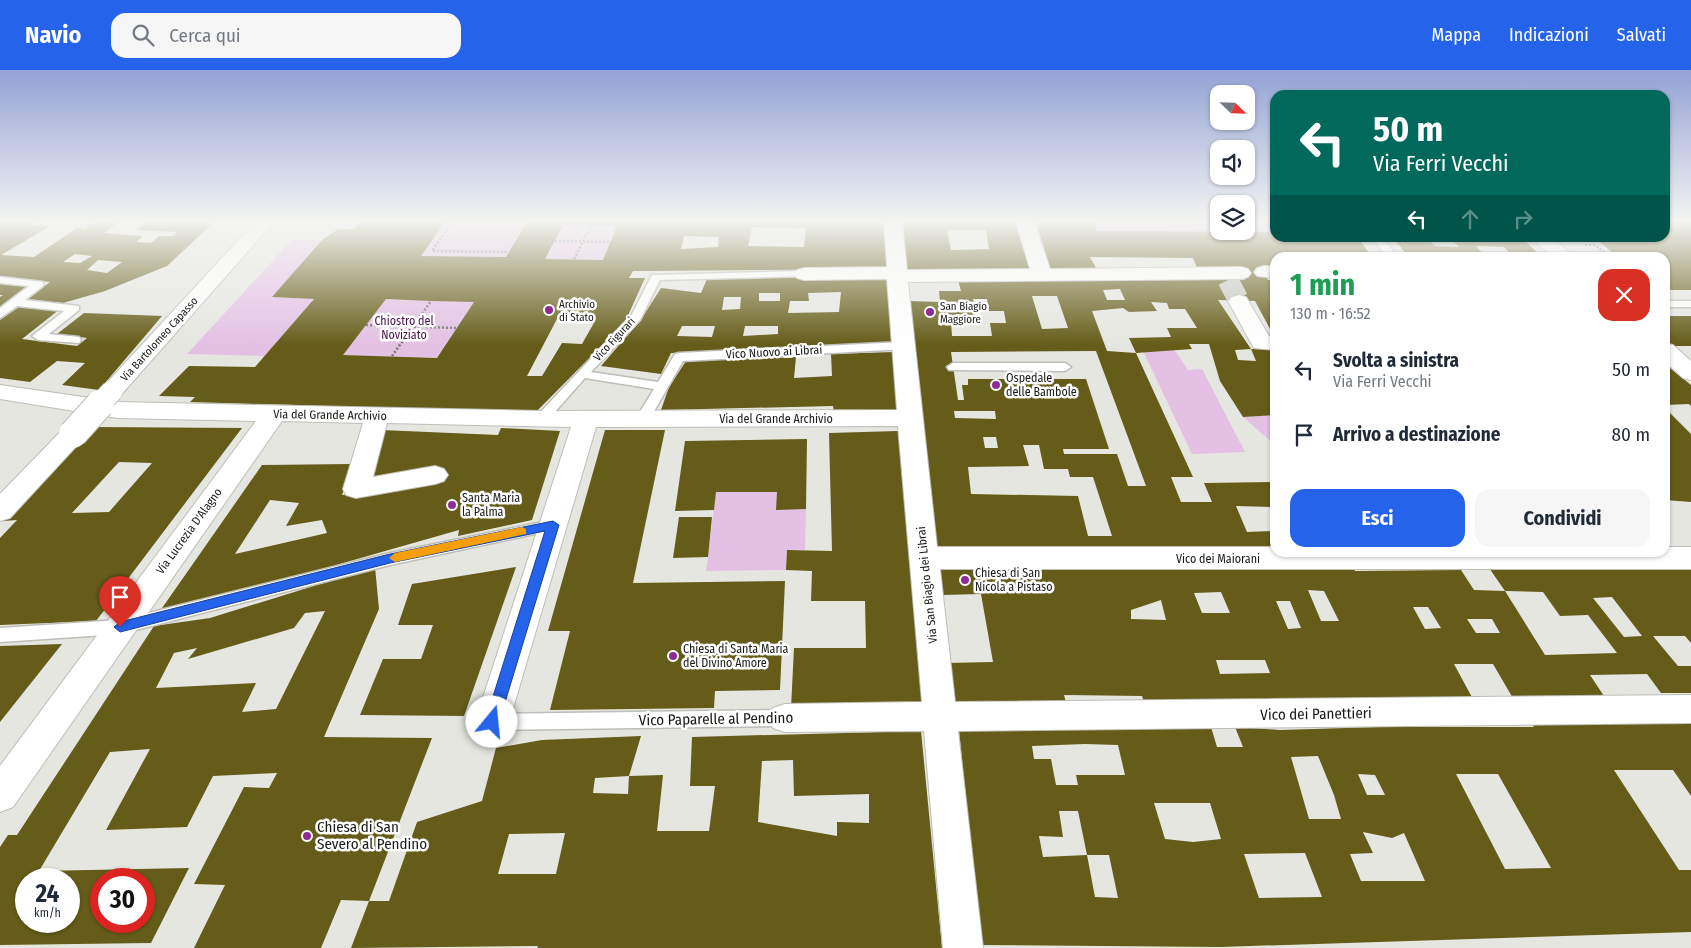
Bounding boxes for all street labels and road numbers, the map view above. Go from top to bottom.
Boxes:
street label: Via Bartolomeo Capasso [118,294,201,384]
street label: Vico Figurari [591,315,638,364]
street label: Vico Nuovo ai Librai [725,342,823,362]
street label: Via del Grande Archivio [273,407,387,423]
street label: Via del Grande Archivio [719,412,833,426]
street label: Via Lucrezia D'Alagno [153,485,225,577]
street label: Via San Biagio dei Librai [914,526,940,644]
street label: Vico dei Maiorani [1176,552,1260,566]
street label: Vico dei Panettieri [1260,704,1372,724]
street label: Vico Paparelle al Pendino [639,709,794,729]

